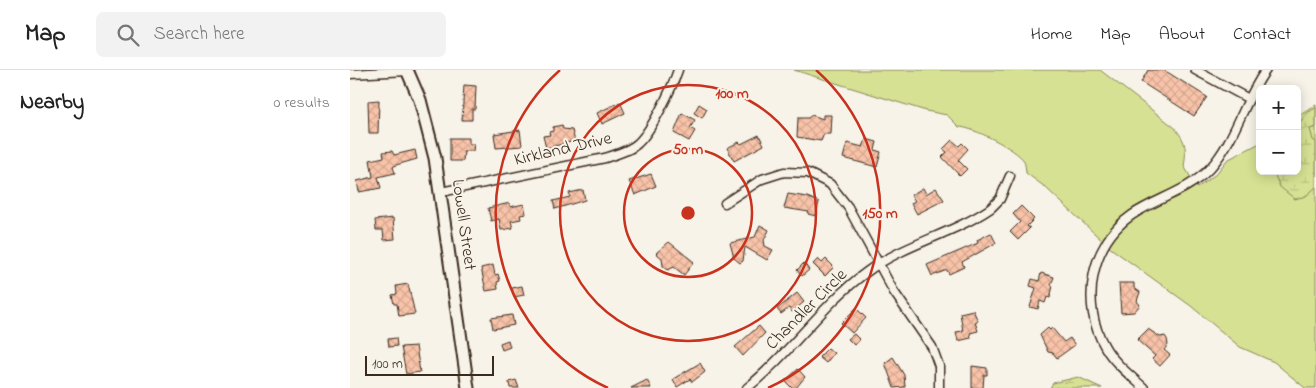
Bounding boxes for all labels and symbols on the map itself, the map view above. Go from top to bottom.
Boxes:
text: 100 m [715,83,749,105]
street label: Kirkland Drive [512,126,615,174]
text: 50 m [673,139,704,161]
street label: Lowell Street [444,178,482,272]
text: 150 m [862,203,898,225]
centre of rings [679,204,697,222]
street label: Chandler Circle [760,263,854,357]
scale bar [365,353,494,376]

